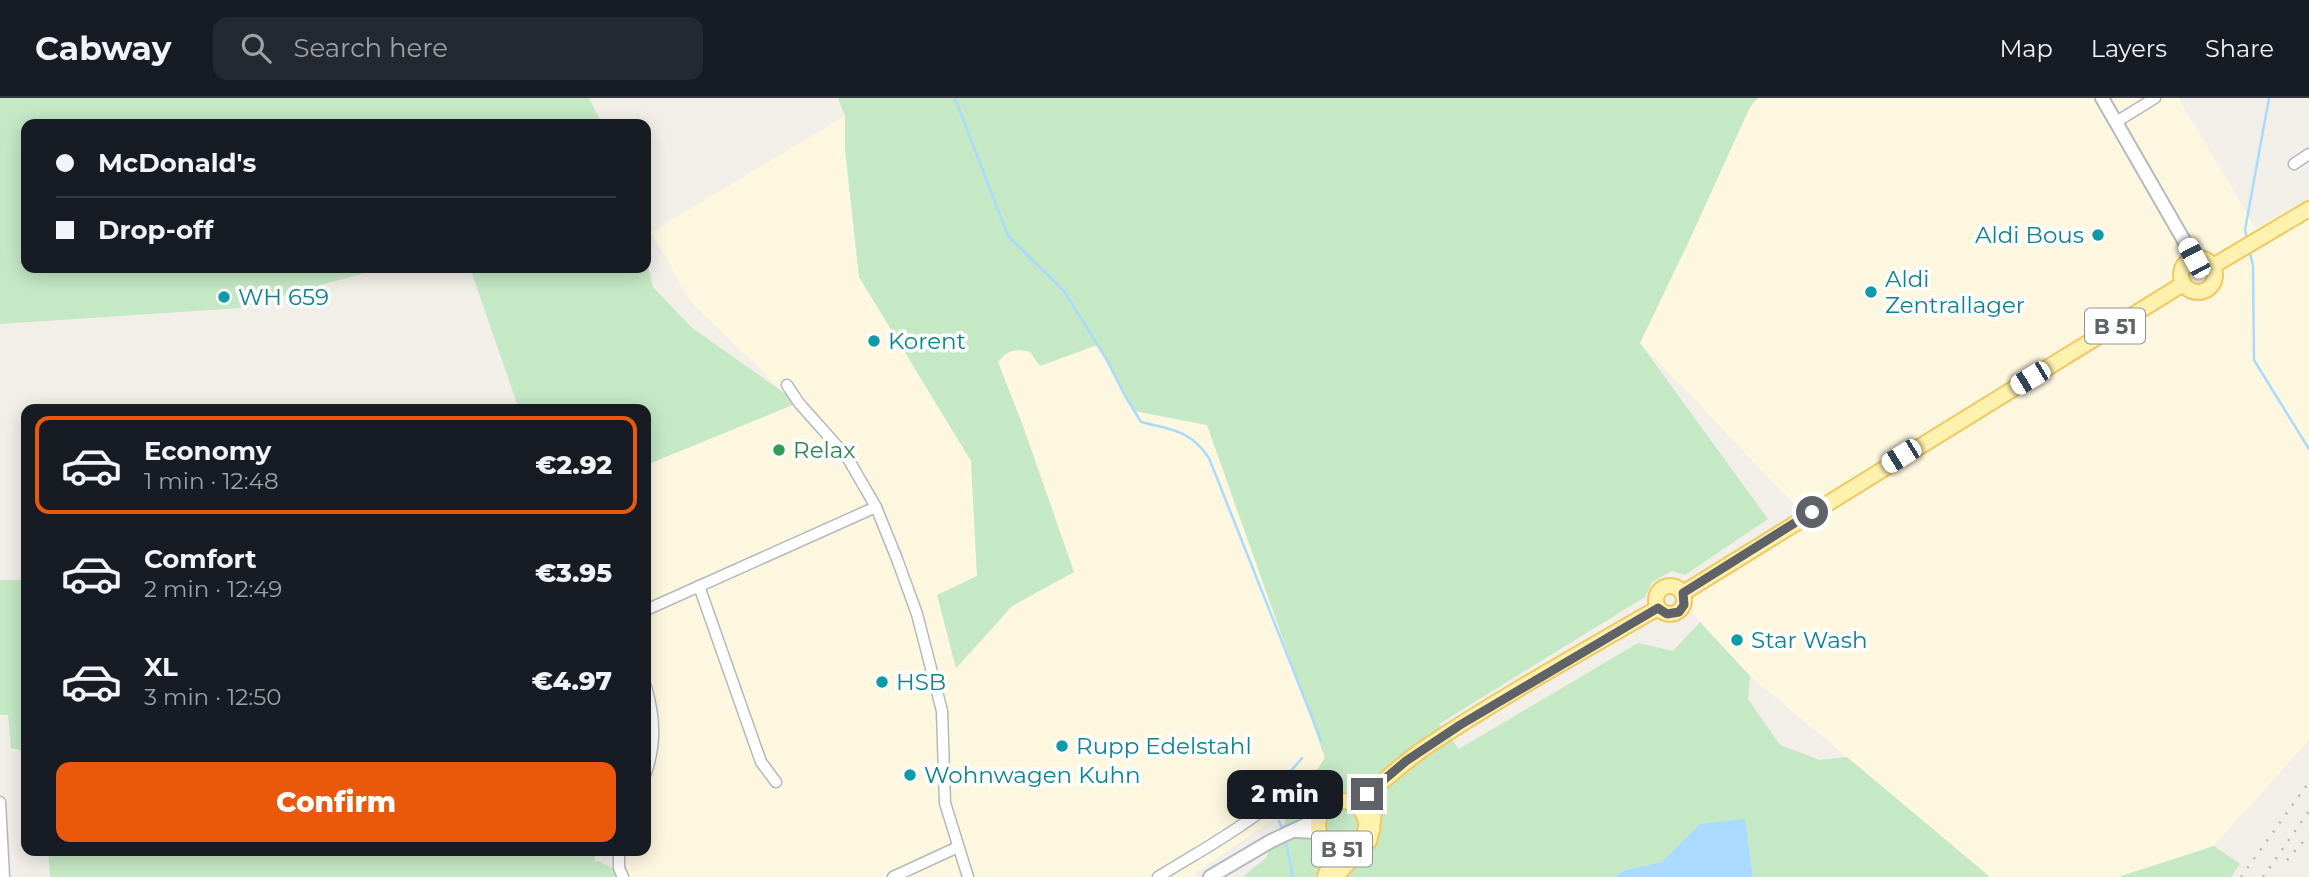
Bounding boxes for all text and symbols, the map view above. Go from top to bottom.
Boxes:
search box [213,17,703,80]
text: Cabway [35,28,171,68]
icon: search [237,29,275,67]
text: Search here [293,32,448,64]
text: Map [1999,34,2053,63]
text: Layers [2091,34,2167,63]
text: Share [2205,34,2274,63]
text: McDonald's [98,147,256,179]
text: Drop-off [98,214,213,246]
place label: Aldi Bous [1975,221,2084,249]
marker: Aldi Bous [2090,227,2106,243]
car [2175,235,2214,281]
place label: Aldi Zentrallager [1885,265,2025,319]
place label: WH 659 [238,283,329,311]
marker: Aldi Zentrallager [1863,284,1879,300]
marker: WH 659 [216,289,232,305]
road number: B 51 [2085,308,2145,344]
place label: Korent [888,327,966,355]
marker: Korent [866,333,882,349]
car [2007,358,2054,398]
icon: car [60,434,123,497]
text: Economy [144,435,271,467]
place label: Relax [793,436,856,464]
car [1878,436,1925,476]
marker: Relax [771,442,787,458]
text: €2.92 [535,449,612,481]
text: 1 min · 12:48 [144,467,279,495]
route start [1796,496,1828,528]
icon: car [60,542,123,605]
text: Comfort [144,543,256,575]
text: €3.95 [535,557,612,589]
text: 2 min · 12:49 [144,575,282,603]
place label: Star Wash [1751,626,1867,654]
marker: Star Wash [1729,632,1745,648]
icon: car [60,650,123,713]
text: XL [144,651,178,683]
text: €4.97 [532,665,612,697]
place label: HSB [896,668,946,696]
marker: HSB [874,674,890,690]
text: 3 min · 12:50 [144,683,281,711]
place label: Rupp Edelstahl [1076,732,1252,760]
marker: Rupp Edelstahl [1054,738,1070,754]
place label: Wohnwagen Kuhn [924,761,1141,789]
button: Confirm [56,762,616,842]
marker: Wohnwagen Kuhn [902,767,918,783]
callout: 2 min [1227,770,1342,818]
route end [1351,778,1383,810]
text: 2 min [1251,780,1319,808]
road number: B 51 [1312,832,1372,866]

